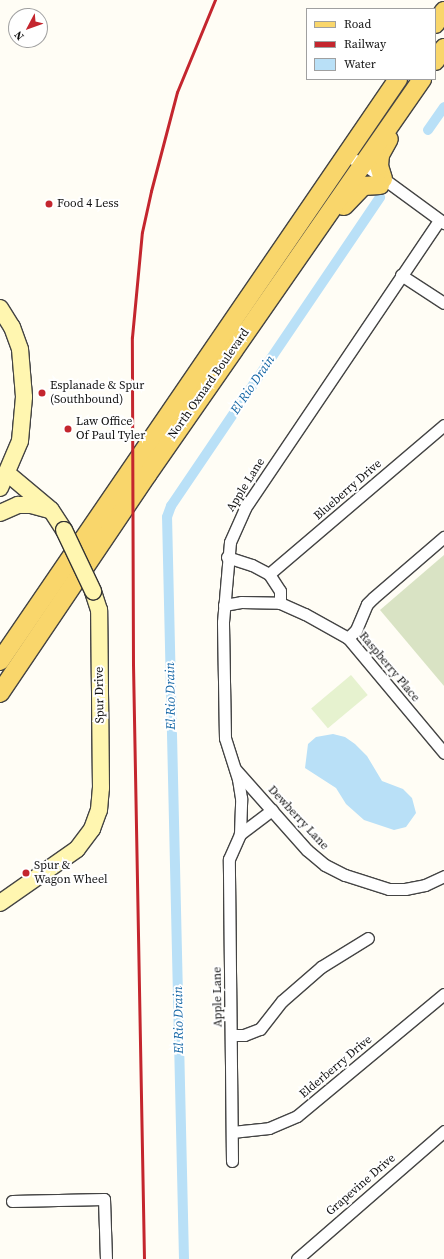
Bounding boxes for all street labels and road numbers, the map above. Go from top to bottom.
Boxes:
street label: North Oxnard Boulevard [165,326,253,442]
street label: Apple Lane [224,456,268,514]
street label: Blueberry Drive [311,457,385,523]
street label: Raspberry Place [356,629,422,705]
street label: Spur Drive [92,667,108,723]
street label: Dewberry Lane [265,783,331,853]
street label: Apple Lane [210,967,226,1027]
street label: Elderberry Drive [297,1033,375,1101]
street label: Grapevine Drive [324,1151,398,1219]

